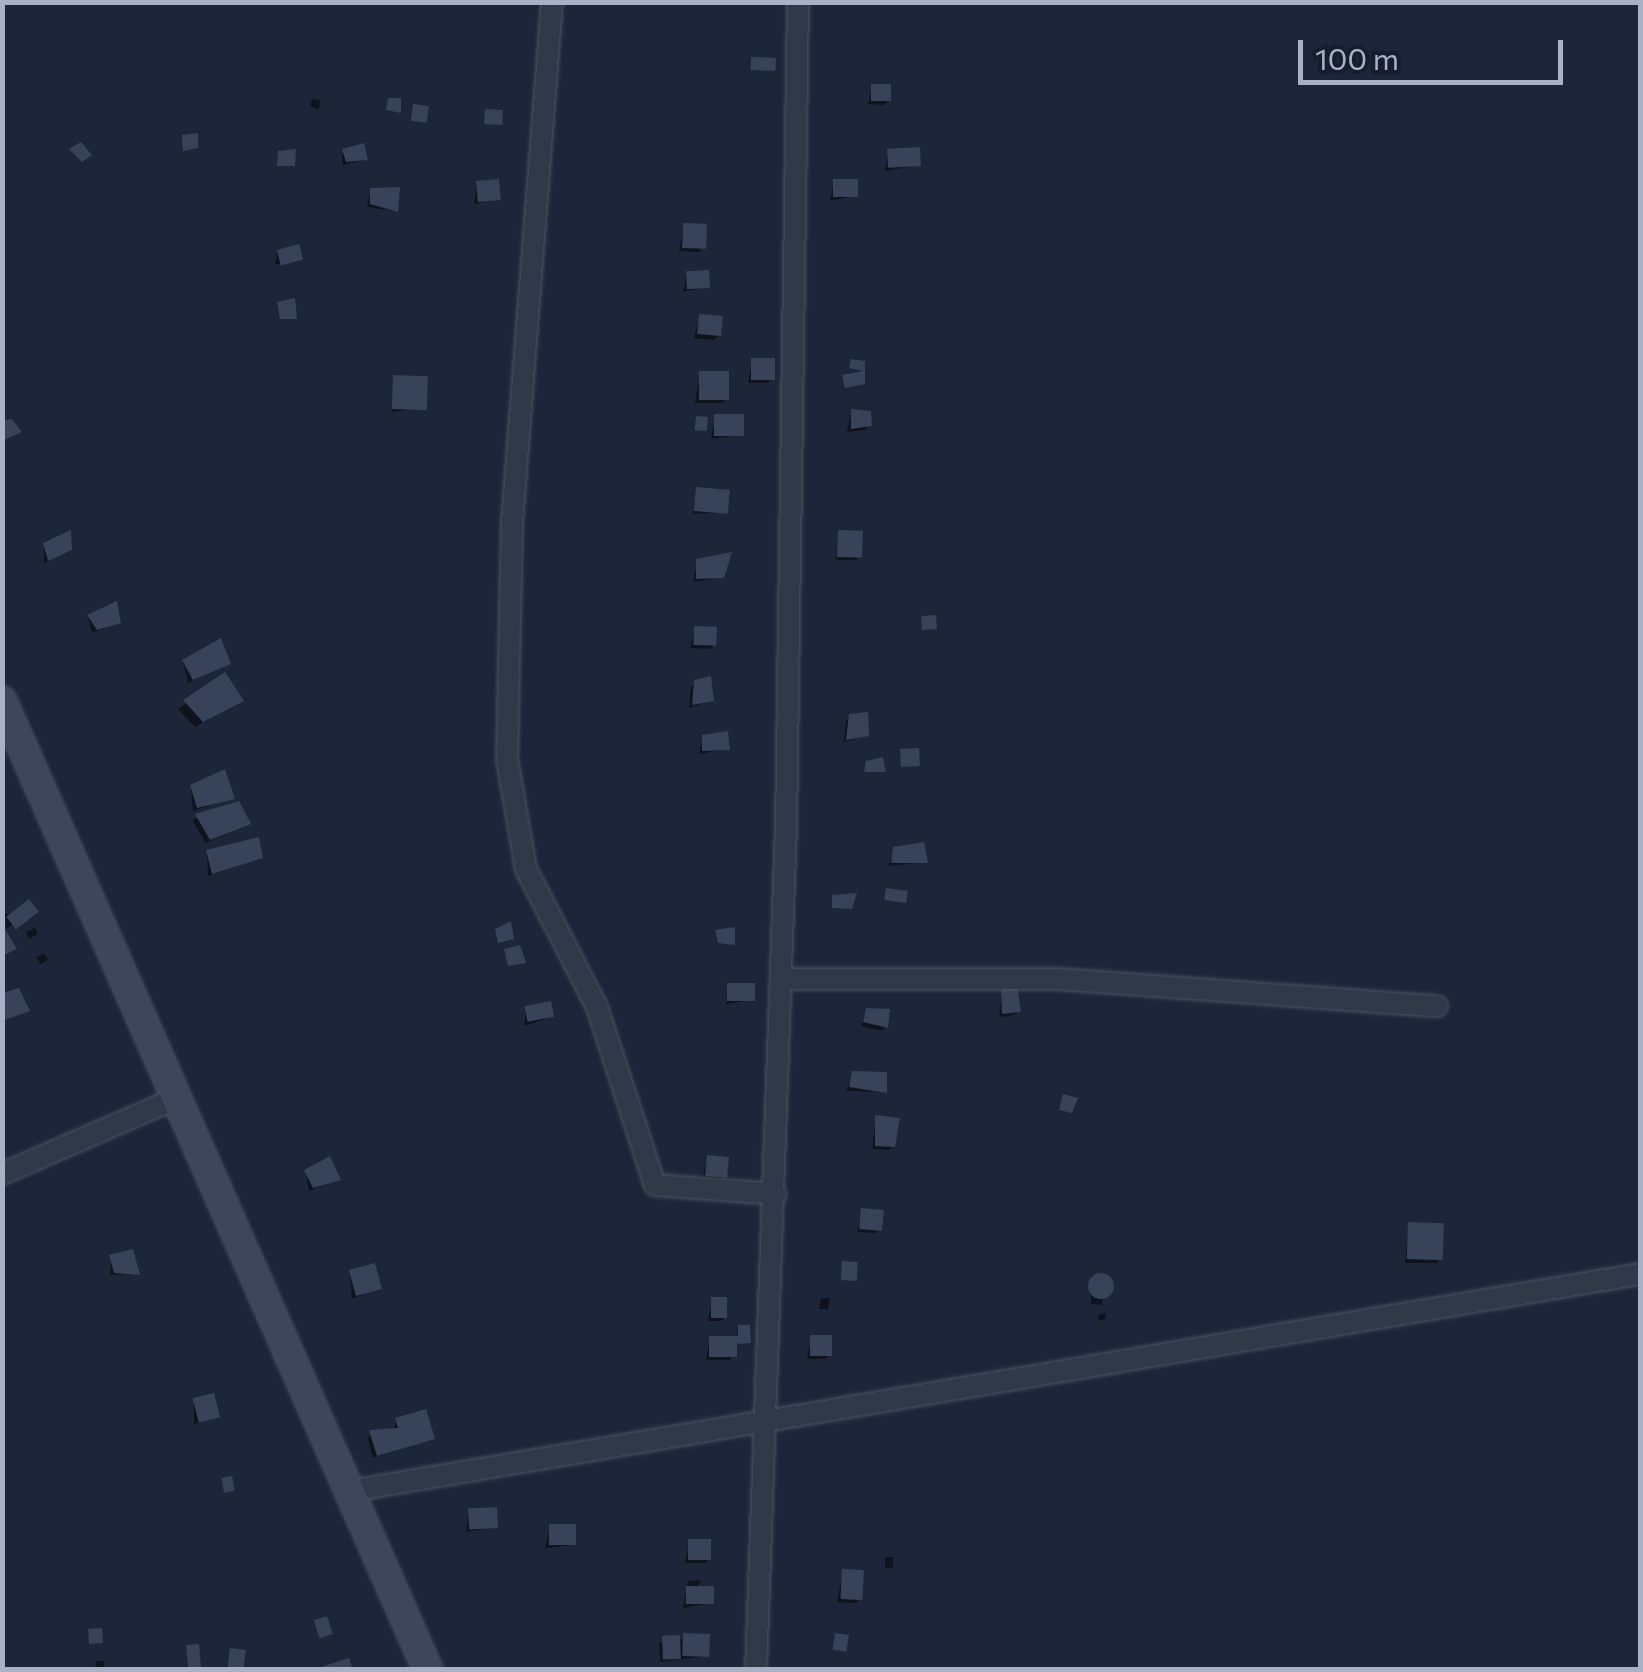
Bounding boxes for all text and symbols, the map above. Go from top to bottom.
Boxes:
scale bar [1303,20,1568,82]
text: 100 m [1315,39,1399,76]

